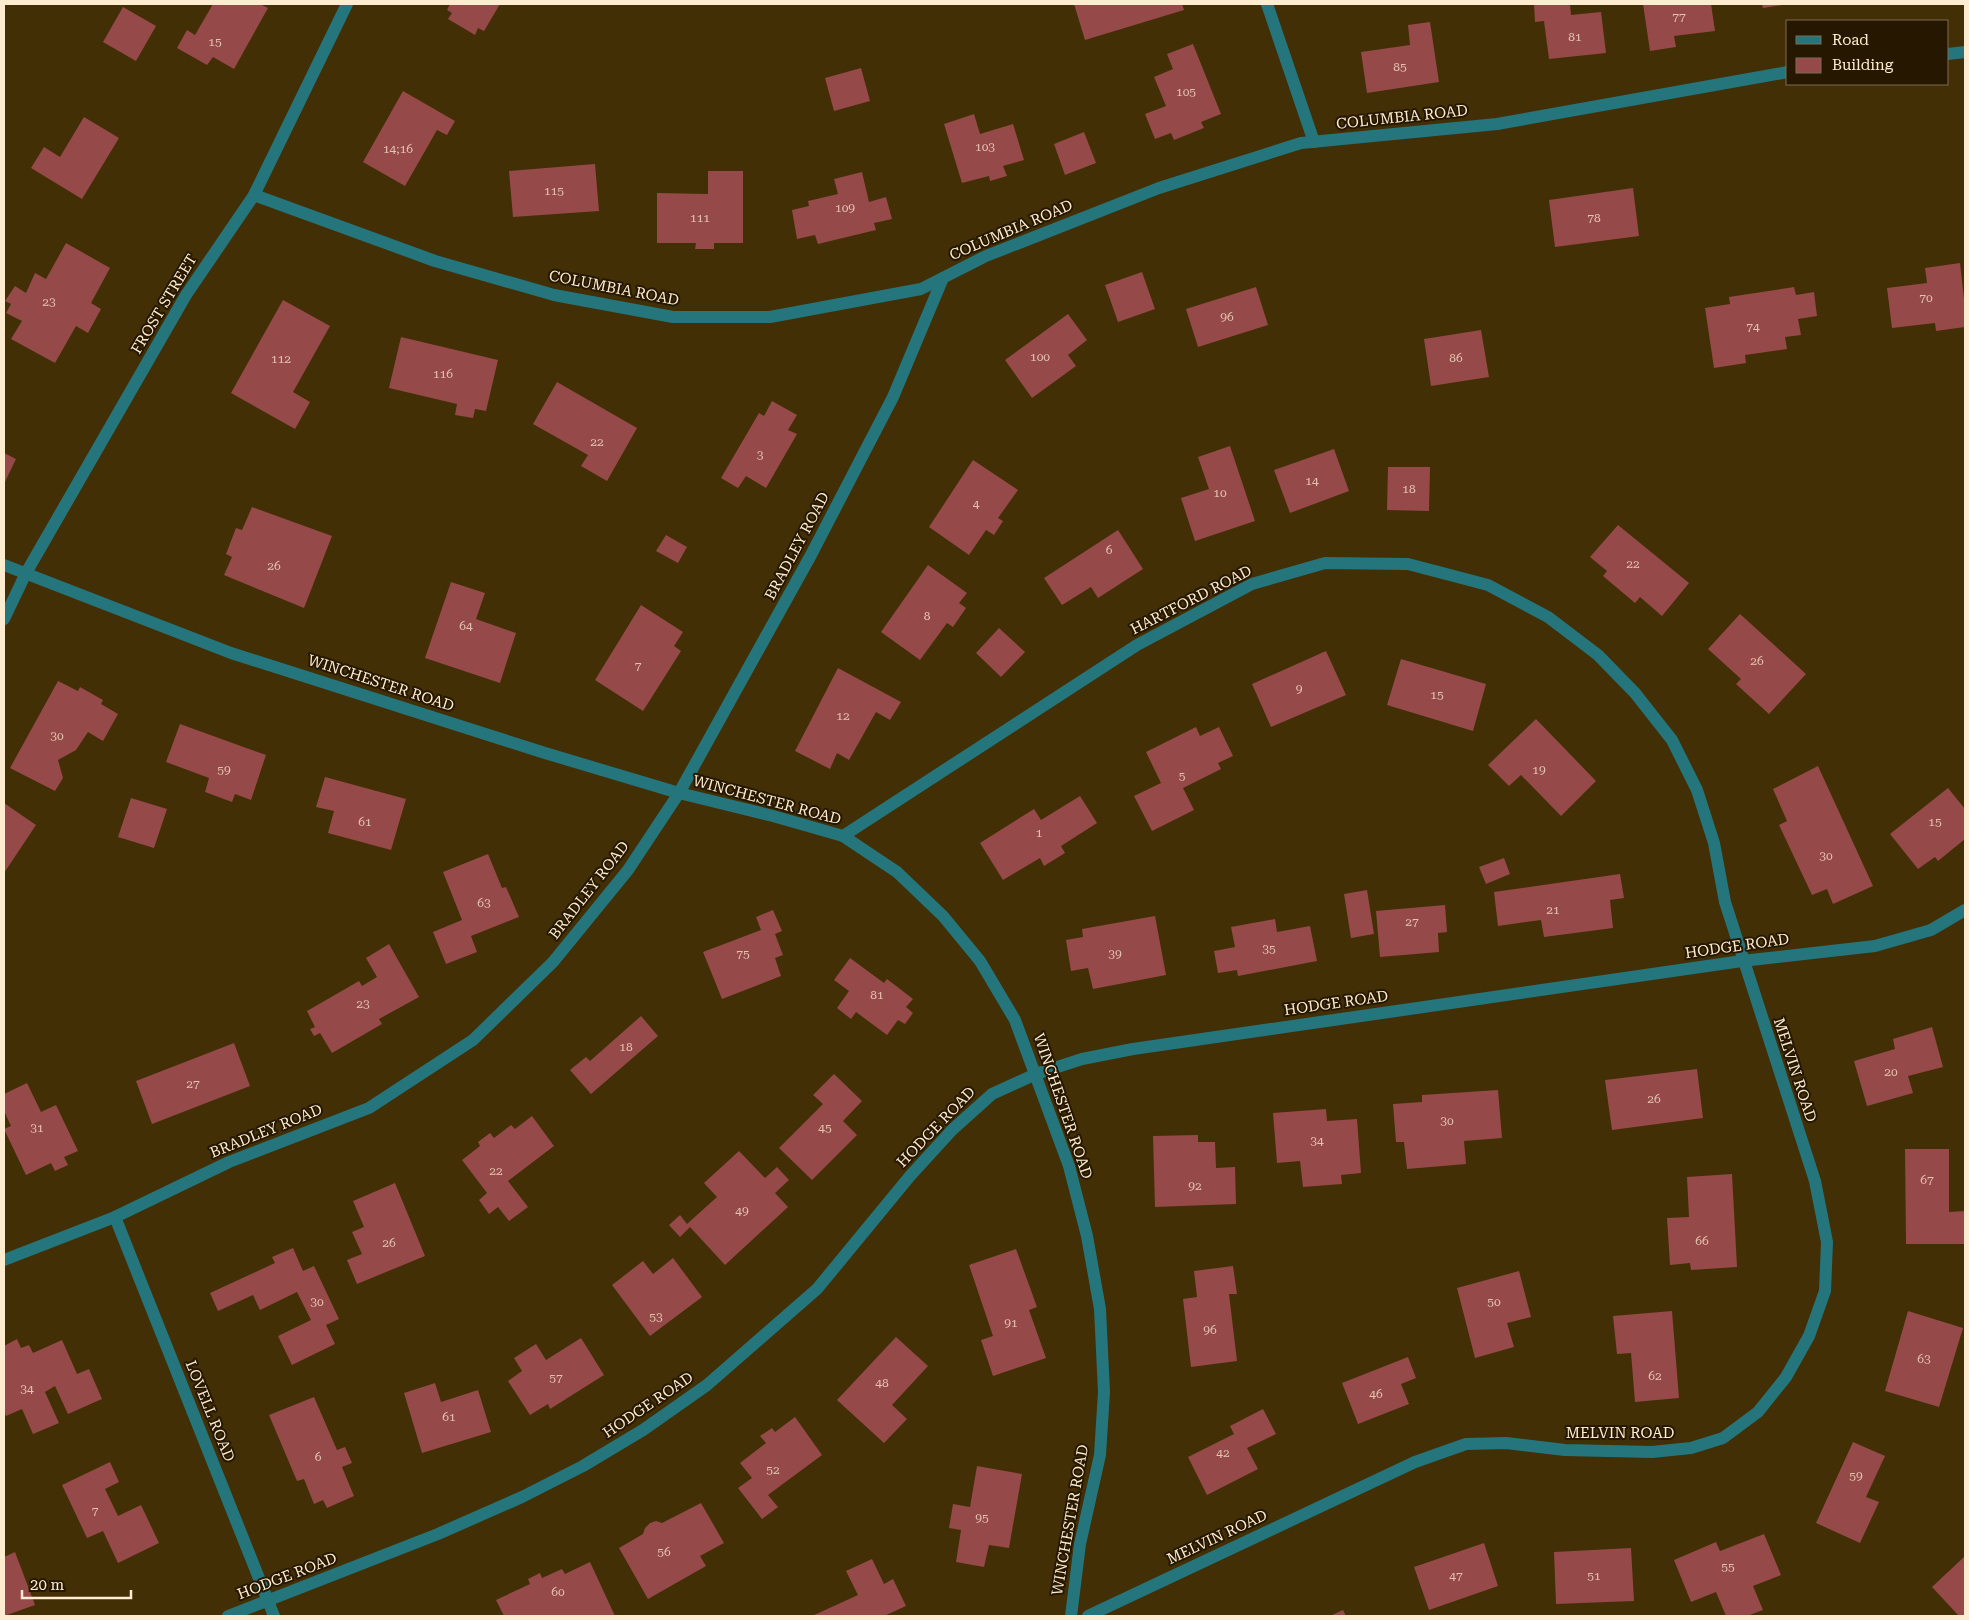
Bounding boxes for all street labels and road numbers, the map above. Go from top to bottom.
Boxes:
street label: COLUMBIA ROAD [1335,101,1469,133]
street label: COLUMBIA ROAD [947,196,1075,264]
street label: FROST STREET [127,251,201,357]
street label: COLUMBIA ROAD [547,267,681,309]
street label: BRADLEY ROAD [761,489,833,603]
street label: HARTFORD ROAD [1127,562,1255,638]
street label: WINCHESTER ROAD [306,651,456,715]
street label: WINCHESTER ROAD [691,772,843,828]
street label: BRADLEY ROAD [545,837,633,943]
street label: HODGE ROAD [1684,930,1790,962]
street label: HODGE ROAD [1283,987,1389,1019]
street label: MELVIN ROAD [1770,1016,1820,1124]
street label: WINCHESTER ROAD [1030,1031,1096,1181]
street label: HODGE ROAD [893,1083,979,1171]
street label: BRADLEY ROAD [207,1100,325,1162]
street label: LOVELL ROAD [182,1358,238,1464]
street label: HODGE ROAD [599,1368,697,1442]
street label: MELVIN ROAD [1566,1424,1674,1442]
street label: WINCHESTER ROAD [1048,1443,1092,1597]
street label: MELVIN ROAD [1164,1506,1270,1568]
street label: HODGE ROAD [235,1549,339,1603]

